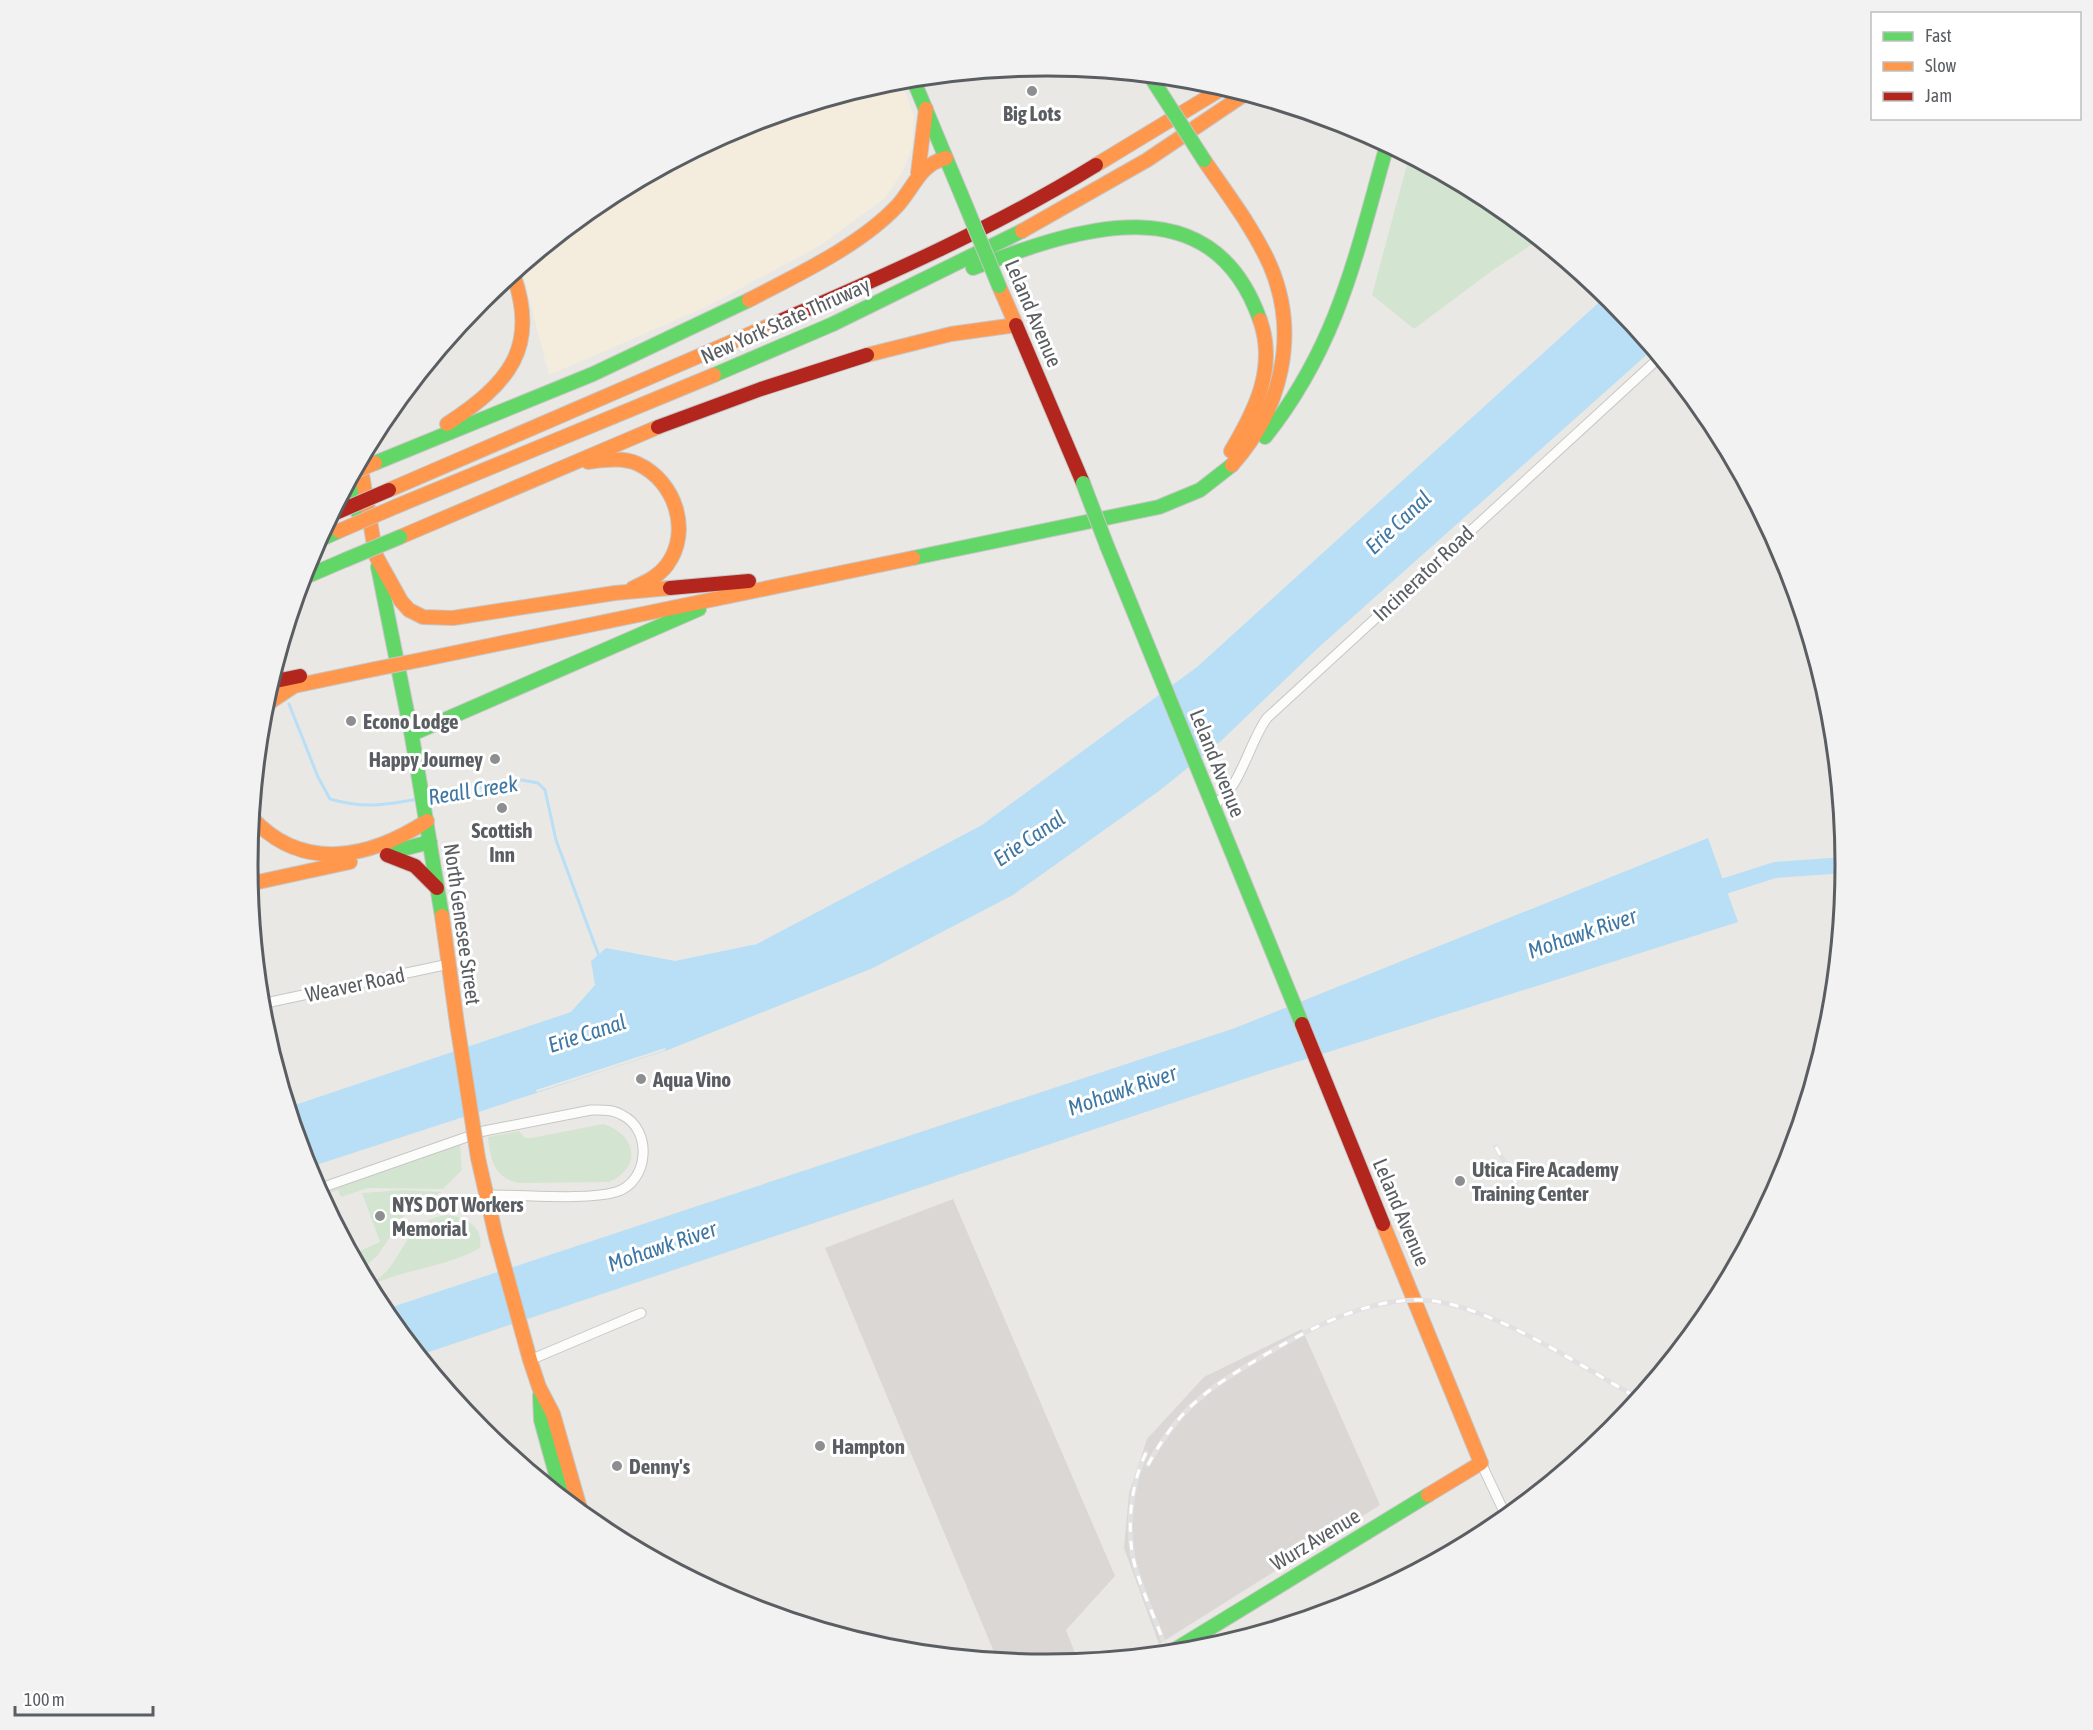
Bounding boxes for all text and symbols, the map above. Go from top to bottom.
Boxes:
legend [1871,12,2081,120]
text: Fast [1925,25,1952,46]
text: Slow [1925,55,1956,76]
marker: Big Lots [1025,84,1039,98]
text: Jam [1925,85,1952,106]
place label: Big Lots [1003,101,1062,125]
street label: Leland Avenue [1001,256,1067,370]
street label: New York State Thruway [697,272,873,368]
water label: Erie Canal [1360,485,1436,559]
street label: Incinerator Road [1368,520,1478,626]
street label: Leland Avenue [1185,706,1251,820]
place label: Econo Lodge [363,709,459,733]
marker: Econo Lodge [344,714,358,728]
place label: Happy Journey [369,747,483,771]
marker: Happy Journey [488,752,502,766]
water label: Reall Creek [426,770,520,810]
marker: Scottish Inn [495,801,509,815]
water label: Erie Canal [988,805,1070,871]
place label: Scottish Inn [472,818,532,866]
street label: North Genesee Street [440,842,486,1006]
water label: Mohawk River [1524,902,1641,964]
street label: Weaver Road [303,962,407,1006]
water label: Erie Canal [545,1008,629,1058]
water label: Mohawk River [1064,1059,1181,1121]
place label: Aqua Vino [652,1067,731,1091]
marker: Aqua Vino [634,1072,648,1086]
street label: Leland Avenue [1369,1155,1435,1269]
place label: Utica Fire Academy Training Center [1472,1157,1619,1205]
marker: Utica Fire Academy Training Center [1453,1174,1467,1188]
place label: NYS DOT Workers Memorial [392,1192,524,1240]
marker: NYS DOT Workers Memorial [373,1209,387,1223]
water label: Mohawk River [604,1215,721,1277]
place label: Hampton [832,1434,905,1458]
marker: Hampton [813,1439,827,1453]
place label: Denny's [629,1454,691,1478]
marker: Denny's [610,1459,624,1473]
street label: Wurz Avenue [1266,1503,1364,1575]
scale bar [15,1679,153,1717]
text: 100 m [24,1689,65,1710]

